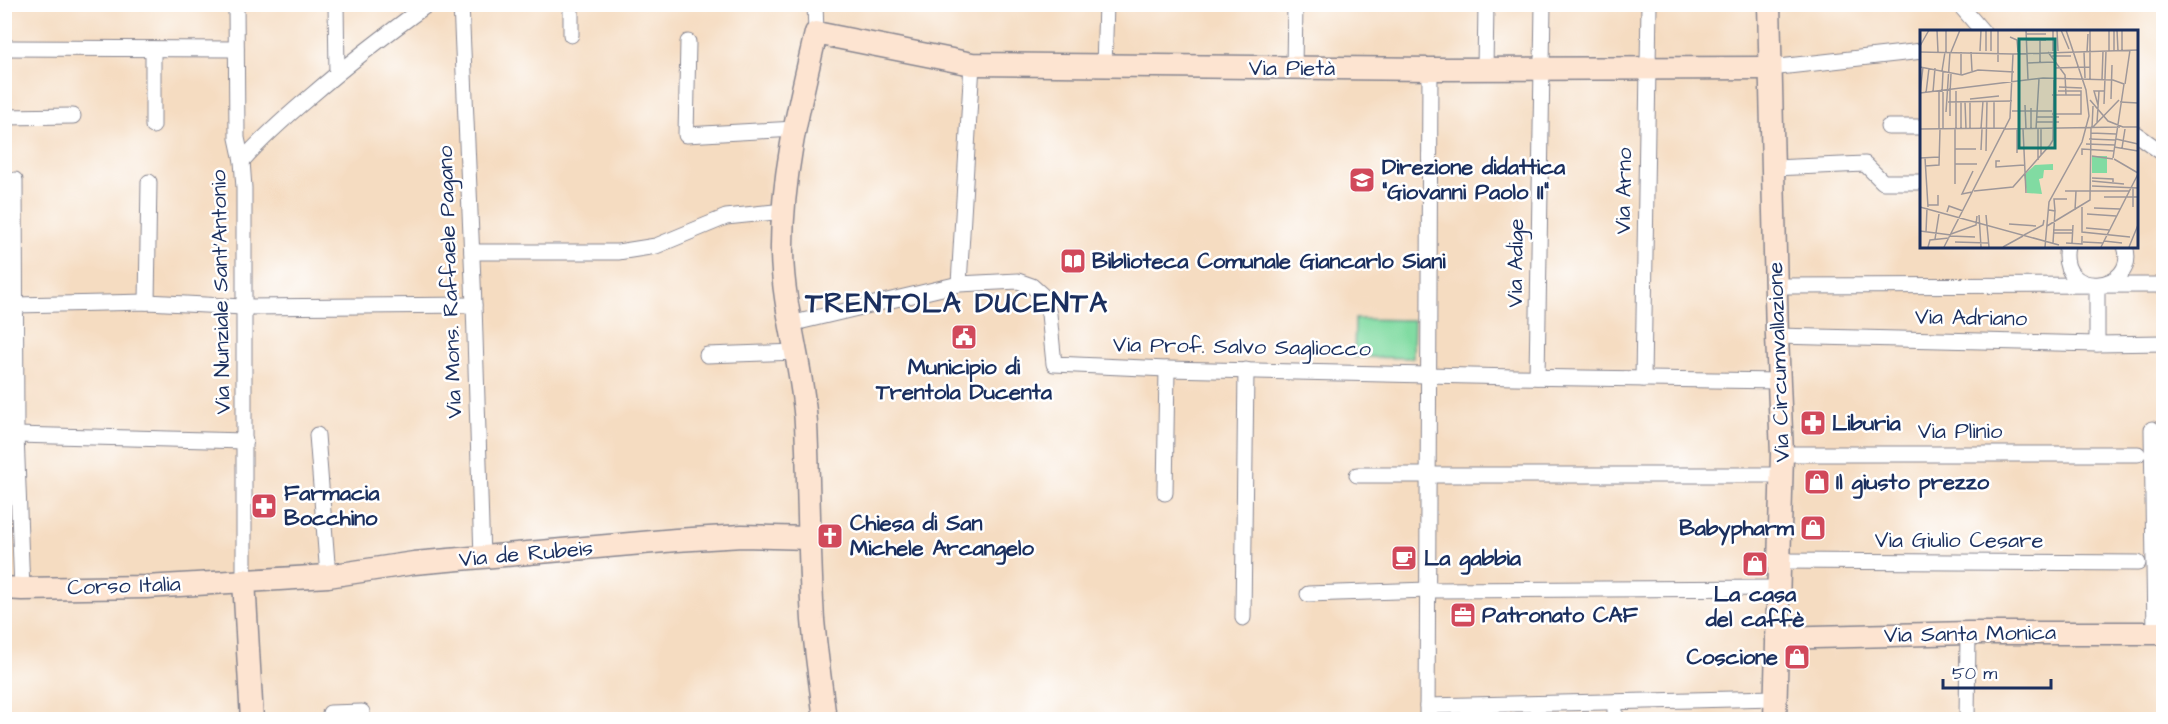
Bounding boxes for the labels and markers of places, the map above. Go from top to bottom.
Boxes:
place label: Direzione didattica "Giovanni Paolo II" [1382,152,1566,208]
school or university icon: Direzione didattica "Giovanni Paolo II" [1347,165,1377,195]
library icon: Biblioteca Comunale Giancarlo Siani [1058,246,1088,276]
place label: Biblioteca Comunale Giancarlo Siani [1092,246,1446,277]
public building icon: Municipio di Trentola Ducenta [949,322,979,352]
place label: Municipio di Trentola Ducenta [875,352,1053,408]
pharmacy icon: Liburia [1798,408,1828,438]
place label: Liburia [1832,408,1902,439]
shop icon: Il giusto prezzo [1802,467,1832,497]
place label: Il giusto prezzo [1836,467,1990,499]
place label: Farmacia Bocchino [284,478,380,534]
pharmacy icon: Farmacia Bocchino [249,491,279,521]
place label: Chiesa di San Michele Arcangelo [850,508,1034,565]
place label: Babypharm [1679,513,1795,546]
shop icon: Babypharm [1798,513,1828,543]
church icon: Chiesa di San Michele Arcangelo [815,521,845,551]
cafe icon: La gabbia [1389,543,1419,573]
place label: La gabbia [1424,543,1522,575]
shop icon: La casa del caffè [1740,549,1770,579]
place label: La casa del caffè [1705,579,1804,635]
office icon: Patronato CAF [1448,600,1478,630]
place label: Patronato CAF [1482,600,1639,631]
place label: Coscione [1686,642,1778,673]
shop icon: Coscione [1782,642,1812,672]

